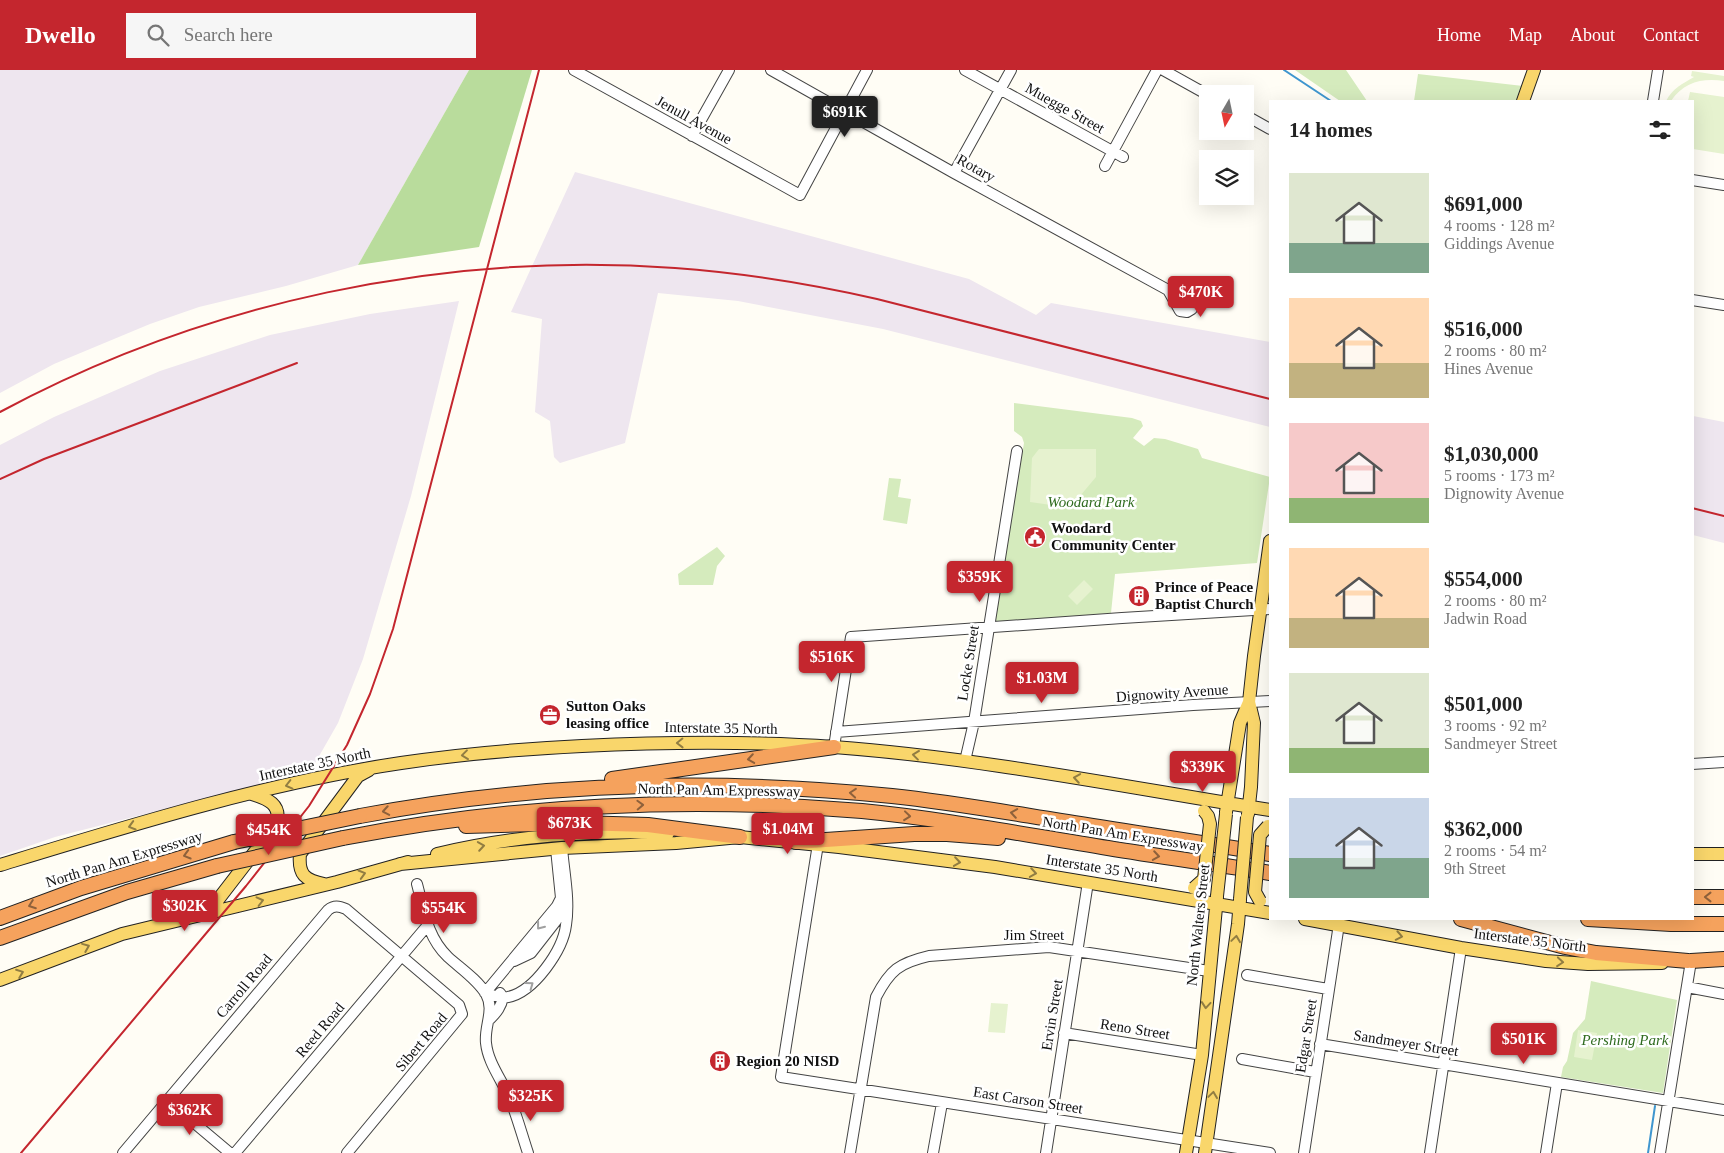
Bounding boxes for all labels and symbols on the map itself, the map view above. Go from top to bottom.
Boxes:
street label: Muegge Street [1023,80,1108,137]
north arrow [1199,85,1254,140]
street label: Jenull Avenue [653,93,735,148]
pin: $691K [810,96,880,138]
street label: Rotary [954,151,998,185]
pin: $470K [1166,276,1236,318]
park label: Woodard Park [1048,494,1135,510]
place label: Woodard Community Center [1051,520,1176,553]
public building icon: Woodard Community Center [1023,525,1047,549]
pin: $359K [945,560,1015,603]
place label: Prince of Peace Baptist Church [1155,579,1254,612]
building icon: Prince of Peace Baptist Church [1127,584,1151,608]
street label: Locke Street [954,623,982,702]
pin: $516K [797,640,867,683]
pin: $1.03M [1001,662,1083,704]
street label: Dignowity Avenue [1115,681,1229,705]
place label: Sutton Oaks leasing office [566,698,649,731]
office icon: Sutton Oaks leasing office [538,703,562,727]
street label: Interstate 35 North [664,719,778,737]
one-way arrow [676,738,684,748]
street label: Interstate 35 North [258,744,373,784]
one-way arrow [461,749,469,760]
one-way arrow [912,750,920,761]
pin: $339K [1168,750,1238,793]
one-way arrow [746,753,755,763]
one-way arrow [1072,774,1081,784]
one-way arrow [285,779,294,790]
street label: North Pan Am Expressway [637,781,801,799]
one-way arrow [849,787,857,798]
one-way arrow [636,800,644,810]
one-way arrow [382,806,391,816]
pin: $673K [535,806,605,849]
one-way arrow [1010,809,1019,819]
one-way arrow [904,810,912,821]
pin: $1.04M [747,812,829,855]
street label: North Pan Am Expressway [1041,813,1205,855]
pin: $454K [234,814,304,856]
one-way arrow [128,821,137,831]
street label: North Pan Am Expressway [44,827,205,890]
one-way arrow [477,841,486,851]
one-way arrow [183,850,192,860]
one-way arrow [1152,850,1160,860]
street label: Interstate 35 North [1045,851,1160,885]
one-way arrow [953,856,961,867]
street label: North Walters Street [1184,862,1212,987]
one-way arrow [1028,868,1037,878]
one-way arrow [358,870,366,880]
pin: $302K [150,890,220,932]
pin: $554K [409,892,479,934]
one-way arrow [1704,892,1712,902]
one-way arrow [255,896,263,906]
one-way arrow [29,899,37,909]
one-way arrow [538,920,546,929]
street label: Interstate 35 North [1473,925,1588,955]
street label: Jim Street [1004,927,1065,943]
one-way arrow [1395,930,1404,940]
one-way arrow [1230,934,1240,943]
one-way arrow [81,943,90,954]
street label: Carroll Road [213,951,275,1021]
one-way arrow [1556,957,1564,968]
one-way arrow [15,968,24,979]
street label: Ervin Street [1038,977,1066,1052]
one-way arrow [524,982,534,991]
street label: Edgar Street [1292,997,1320,1074]
street label: Reed Road [293,999,348,1061]
one-way arrow [1201,1001,1212,1009]
street label: Sibert Road [392,1009,450,1074]
street label: Reno Street [1099,1016,1172,1043]
pin: $501K [1489,1022,1559,1065]
street label: Sandmeyer Street [1352,1027,1461,1059]
park label: Pershing Park [1580,1032,1669,1048]
building icon: Region 20 NISD [708,1049,732,1073]
place label: Region 20 NISD [736,1053,840,1069]
pin: $325K [496,1080,566,1122]
street label: East Carson Street [972,1083,1085,1117]
one-way arrow [1208,1090,1218,1099]
pin: $362K [155,1094,225,1136]

